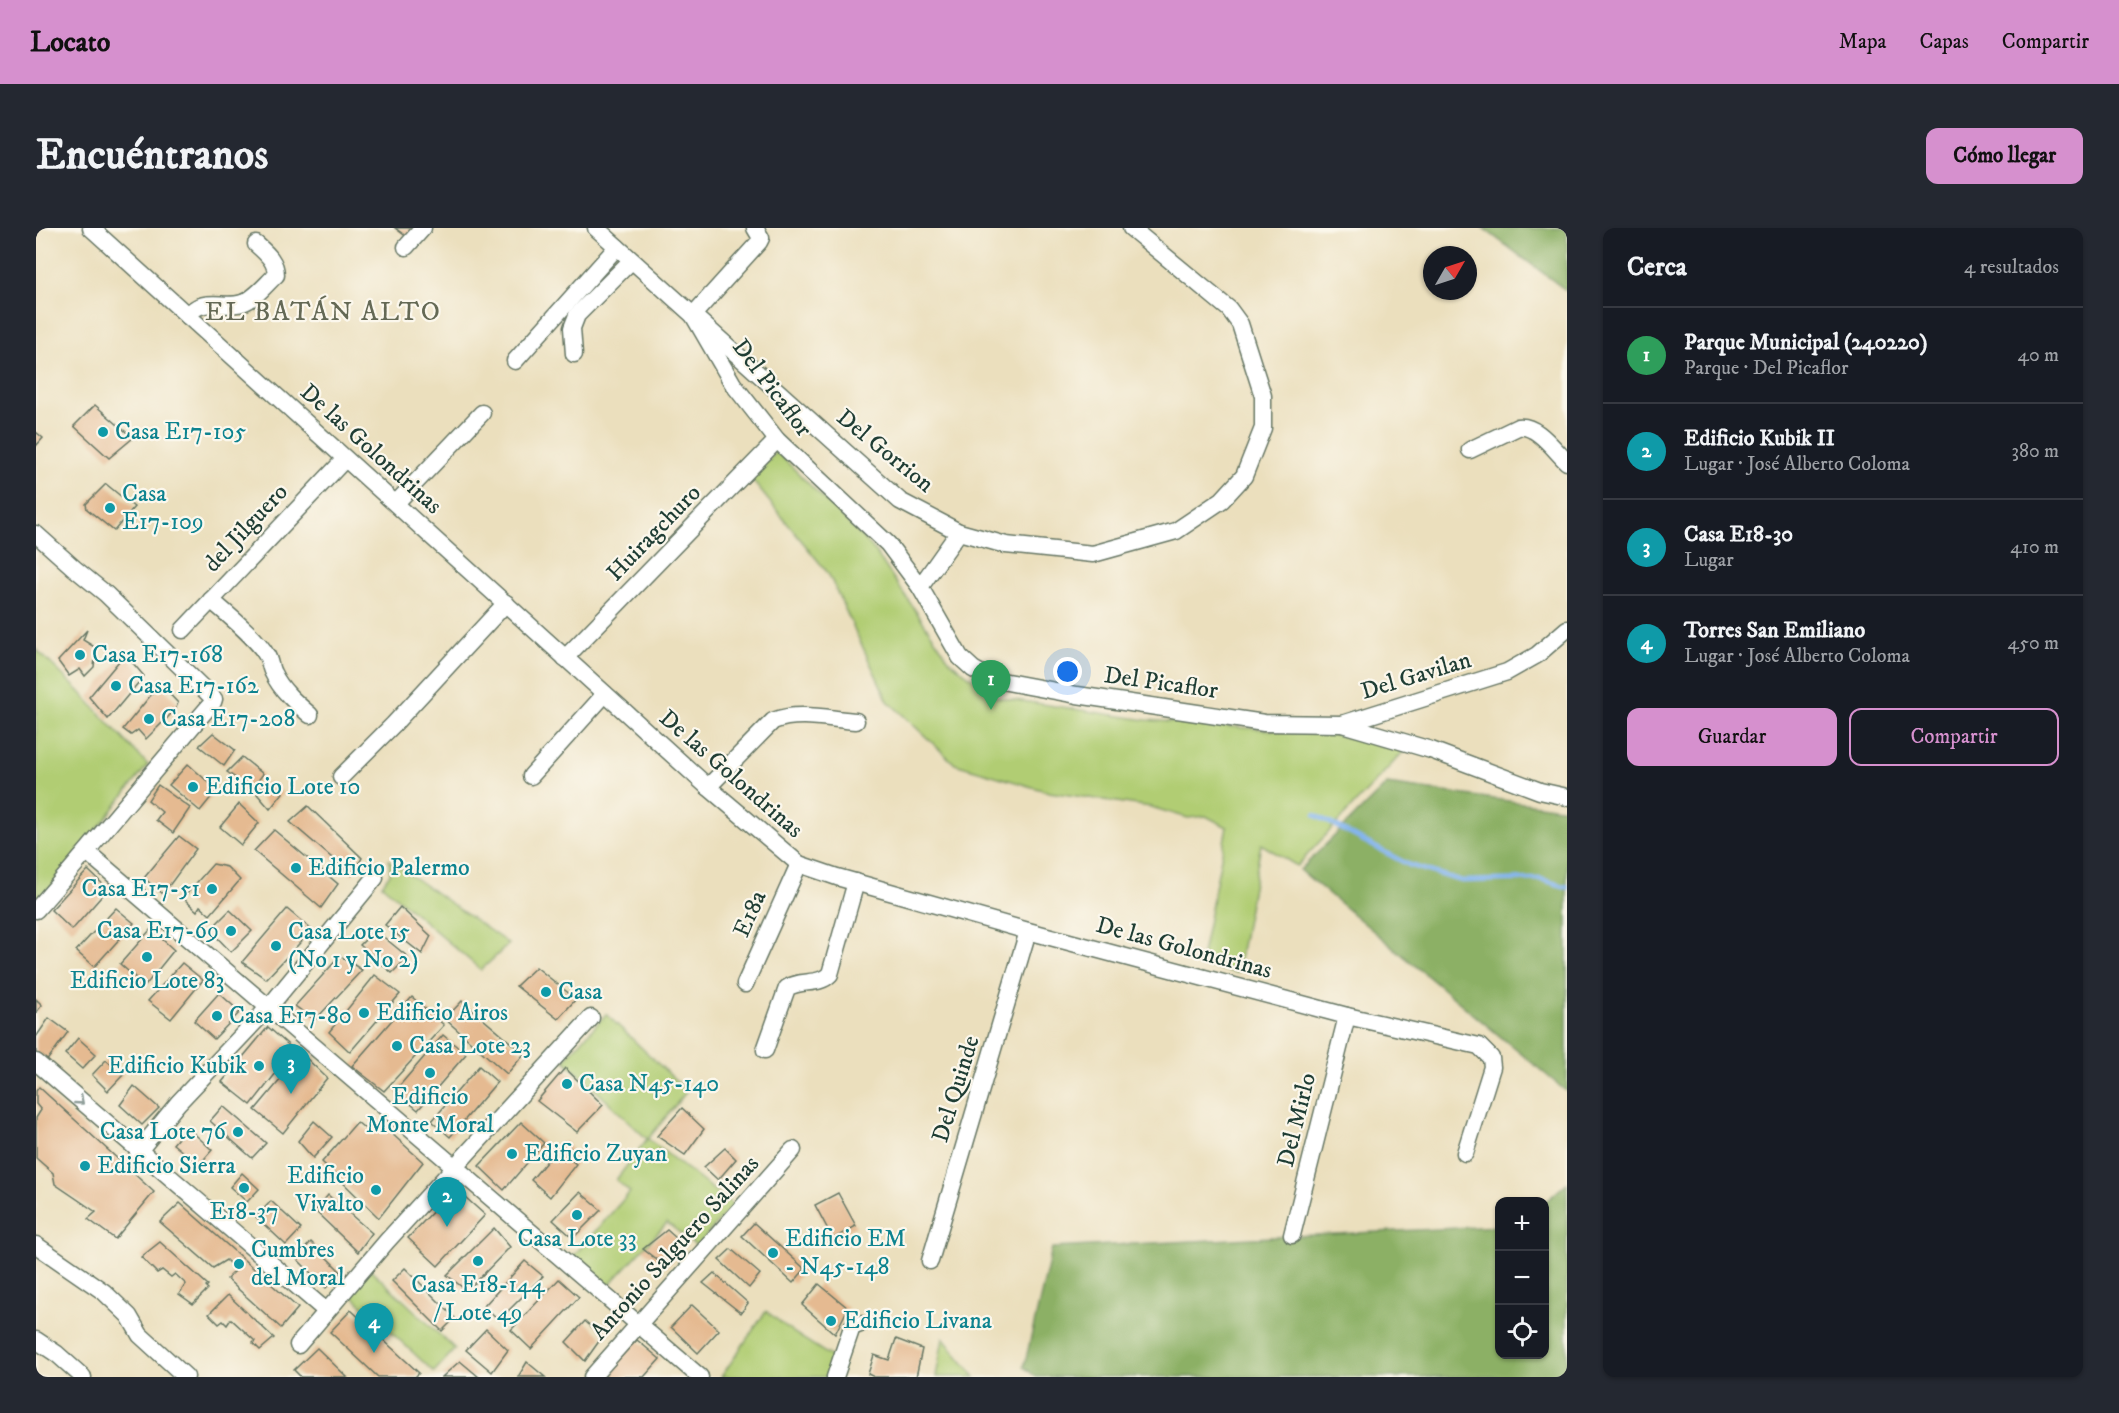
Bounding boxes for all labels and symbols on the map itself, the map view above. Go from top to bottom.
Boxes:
north arrow [1423,246,1477,300]
district label: EL BATÁN ALTO [205,295,441,329]
street label: Del Picaflor [725,333,819,443]
street label: De las Golondrinas [294,377,448,521]
street label: Del Gorrion [830,403,940,500]
place label: Casa E17-105 [115,417,246,447]
marker: Casa E17-105 [96,425,110,439]
street label: del Jilguero [197,477,295,579]
street label: Huiragchuro [600,478,708,588]
place label: Casa E17-109 [122,479,204,537]
marker: Casa E17-109 [103,501,117,515]
place label: Casa E17-168 [92,640,223,670]
street label: Del Gavilan [1357,645,1475,707]
marker: Casa E17-168 [73,648,87,662]
your location [1053,657,1082,686]
pin: 1 [972,660,1010,710]
street label: Del Picaflor [1102,660,1220,706]
place label: Casa E17-162 [128,671,259,701]
marker: Casa E17-162 [109,679,123,693]
street label: De las Golondrinas [653,703,809,845]
place label: Casa E17-208 [161,704,295,734]
marker: Casa E17-208 [142,712,156,726]
place label: Edificio Lote 10 [205,772,360,802]
marker: Edificio Lote 10 [186,780,200,794]
place label: Edificio Palermo [308,853,470,883]
marker: Edificio Palermo [289,861,303,875]
place label: Casa E17-51 [82,874,200,904]
marker: Casa E17-51 [205,882,219,896]
street label: E18a [727,885,774,942]
street label: De las Golondrinas [1093,910,1275,986]
place label: Casa E17-69 [97,916,219,946]
place label: Casa Lote 15 (No 1 y No 2) [288,917,418,975]
marker: Casa E17-69 [224,924,238,938]
marker: Casa Lote 15 (No 1 y No 2) [269,939,283,953]
marker: Edificio Lote 83 [140,950,154,964]
place label: Edificio Lote 83 [70,966,224,996]
place label: Casa [558,977,603,1007]
marker: Casa [539,985,553,999]
place label: Edificio Airos [376,998,508,1028]
place label: Casa E17-80 [229,1001,352,1031]
marker: Edificio Airos [357,1006,371,1020]
marker: Casa E17-80 [210,1009,224,1023]
place label: Casa Lote 23 [409,1031,531,1061]
street label: Del Quinde [926,1032,986,1146]
marker: Casa Lote 23 [390,1039,404,1053]
pin: 3 [272,1044,310,1094]
place label: Edificio Kubik [107,1051,247,1081]
marker: Edificio Kubik [252,1059,266,1073]
marker: Edificio Monte Moral [423,1066,437,1080]
place label: Casa N45-140 [579,1069,719,1099]
street label: Del Mirlo [1271,1070,1323,1170]
marker: Casa N45-140 [560,1077,574,1091]
place label: Edificio Monte Moral [366,1082,495,1140]
one-way arrow [73,1094,84,1105]
place label: Casa Lote 76 [100,1117,228,1147]
marker: Casa Lote 76 [231,1125,245,1139]
place label: Edificio Zuyan [524,1139,668,1169]
marker: Edificio Zuyan [505,1147,519,1161]
street label: Antonio Salguero Salinas [584,1149,766,1347]
place label: Edificio Sierra [97,1151,237,1181]
marker: Edificio Sierra [78,1159,92,1173]
place label: Edificio Vivalto [287,1161,364,1219]
pin: 2 [428,1178,466,1227]
marker: E18-37 [237,1181,251,1195]
marker: Edificio Vivalto [369,1183,383,1197]
place label: E18-37 [209,1197,279,1227]
marker: Casa Lote 33 [570,1208,584,1222]
place label: Casa Lote 33 [517,1224,637,1254]
place label: Edificio EM - N45-148 [785,1224,906,1282]
place label: Cumbres del Moral [251,1235,346,1293]
marker: Edificio EM - N45-148 [766,1246,780,1260]
marker: Casa E18-144 / Lote 49 [471,1254,485,1268]
marker: Cumbres del Moral [232,1257,246,1271]
place label: Casa E18-144 / Lote 49 [411,1270,546,1328]
pin: 4 [354,1304,394,1353]
place label: Edificio Livana [843,1306,993,1336]
marker: Edificio Livana [824,1314,838,1328]

